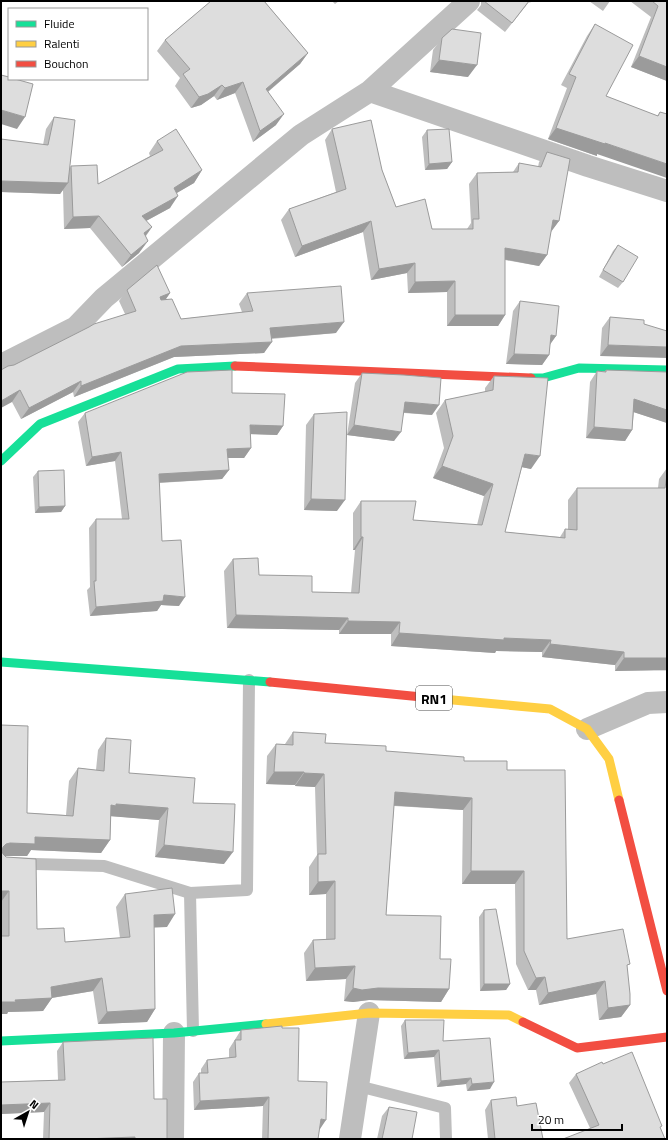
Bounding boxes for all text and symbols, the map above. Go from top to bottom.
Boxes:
legend [8,8,148,80]
text: Fluide [44,14,75,33]
text: Ralenti [44,34,79,53]
text: Bouchon [44,54,89,73]
road number: RN1 [416,686,452,710]
north arrow [8,1092,48,1132]
text: N [26,1096,42,1113]
scale bar [532,1106,622,1132]
text: 20 m [538,1110,564,1129]

